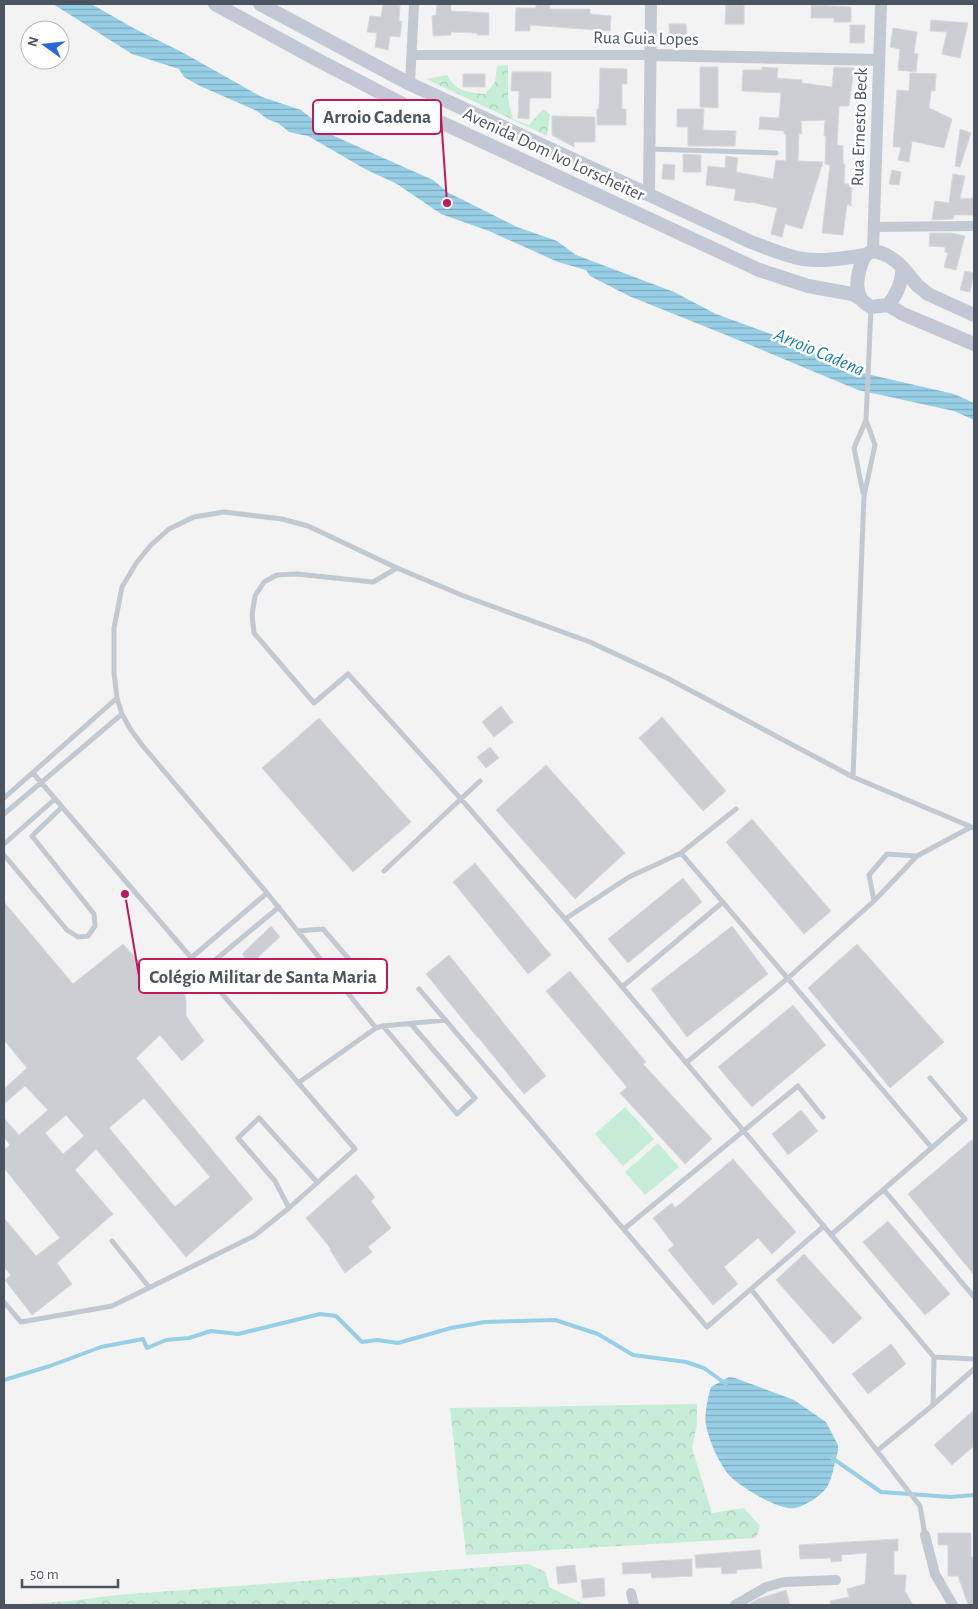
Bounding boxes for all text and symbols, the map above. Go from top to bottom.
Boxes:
north arrow [20,20,70,70]
street label: Rua Guia Lopes [593,29,699,49]
text: N [25,35,41,48]
street label: Rua Ernesto Beck [849,67,871,187]
callout: Arroio Cadena [313,100,441,134]
street label: Avenida Dom Ivo Lorscheiter [460,105,647,205]
text: Arroio Cadena [323,108,431,127]
water label: Arroio Cadena [771,325,867,380]
callout: Colégio Militar de Santa Maria [139,959,387,993]
text: Colégio Militar de Santa Maria [149,968,377,987]
scale bar [22,1556,119,1588]
text: 50 m [30,1567,59,1582]

